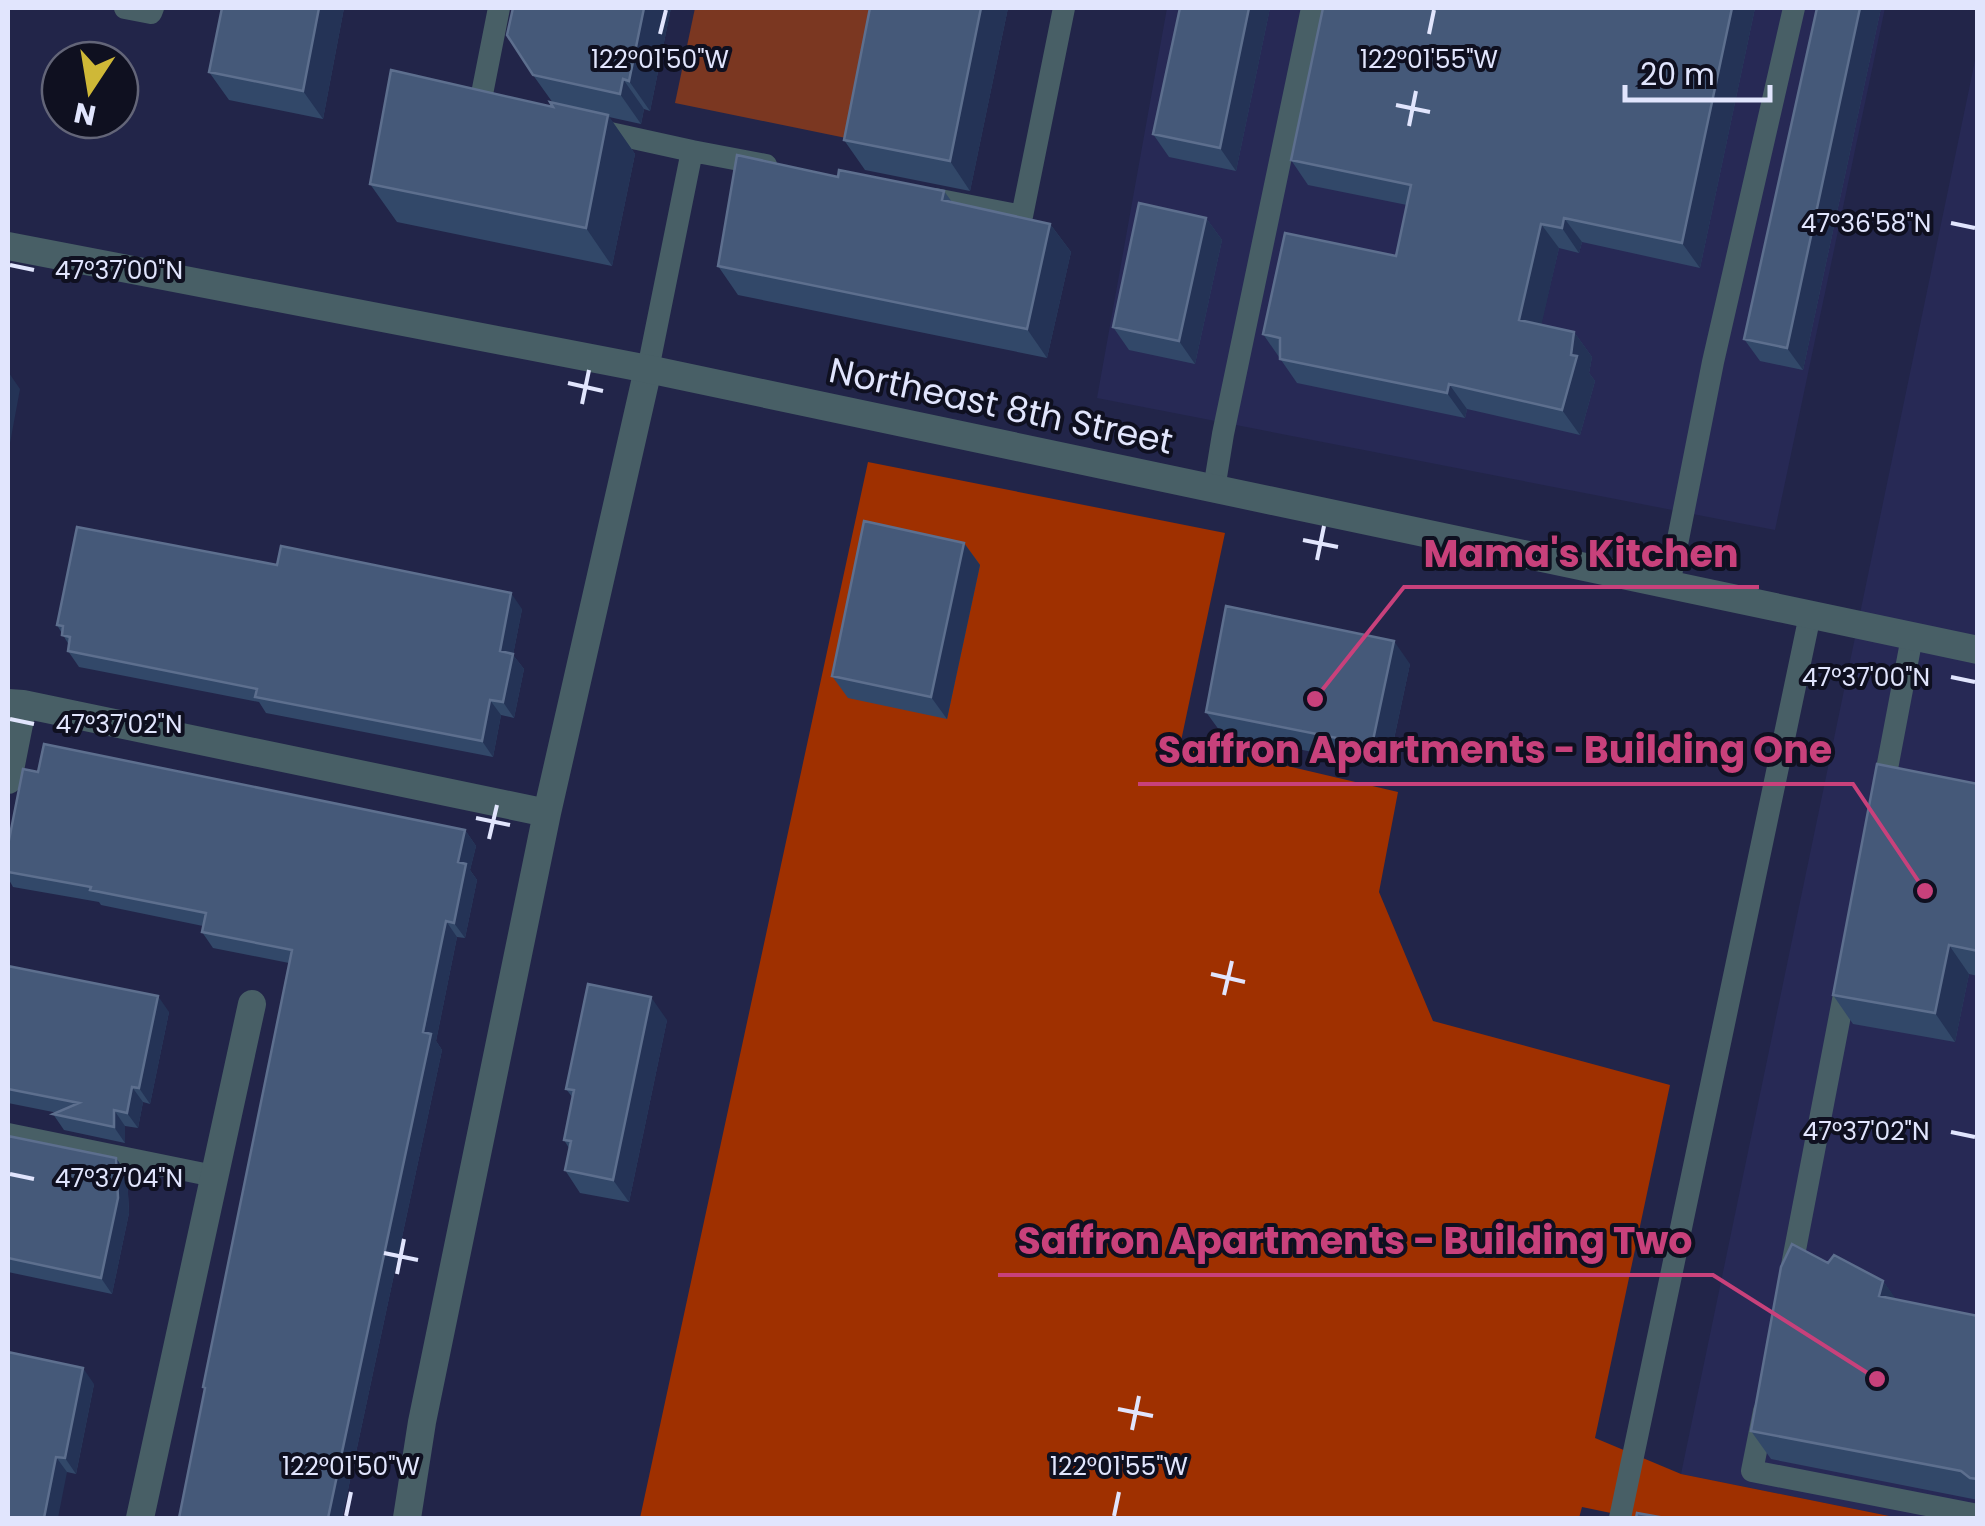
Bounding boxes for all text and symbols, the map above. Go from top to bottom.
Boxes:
north arrow [40,40,140,140]
scale bar [1625,40,1770,102]
text: 122°01'50"W [591,42,729,77]
text: 122°01'55"W [1360,42,1498,77]
text: 20 m [1640,53,1715,96]
text: N [71,93,99,135]
text: 47°36'58"N [1801,206,1931,241]
text: 47°37'00"N [55,253,183,288]
street label: Northeast 8th Street [825,345,1177,466]
callout: Mama's Kitchen [1404,519,1759,587]
text: Mama's Kitchen [1423,527,1739,580]
text: 47°37'00"N [1802,660,1930,695]
text: 47°37'02"N [56,707,182,742]
callout: Saffron Apartments - Building One [1138,716,1853,784]
text: Saffron Apartments - Building One [1158,723,1832,776]
text: 47°37'02"N [1803,1114,1929,1149]
text: 47°37'04"N [55,1161,183,1196]
callout: Saffron Apartments - Building Two [998,1207,1713,1275]
text: Saffron Apartments - Building Two [1017,1214,1693,1267]
text: 122°01'50"W [282,1449,420,1484]
text: 122°01'55"W [1050,1449,1188,1484]

